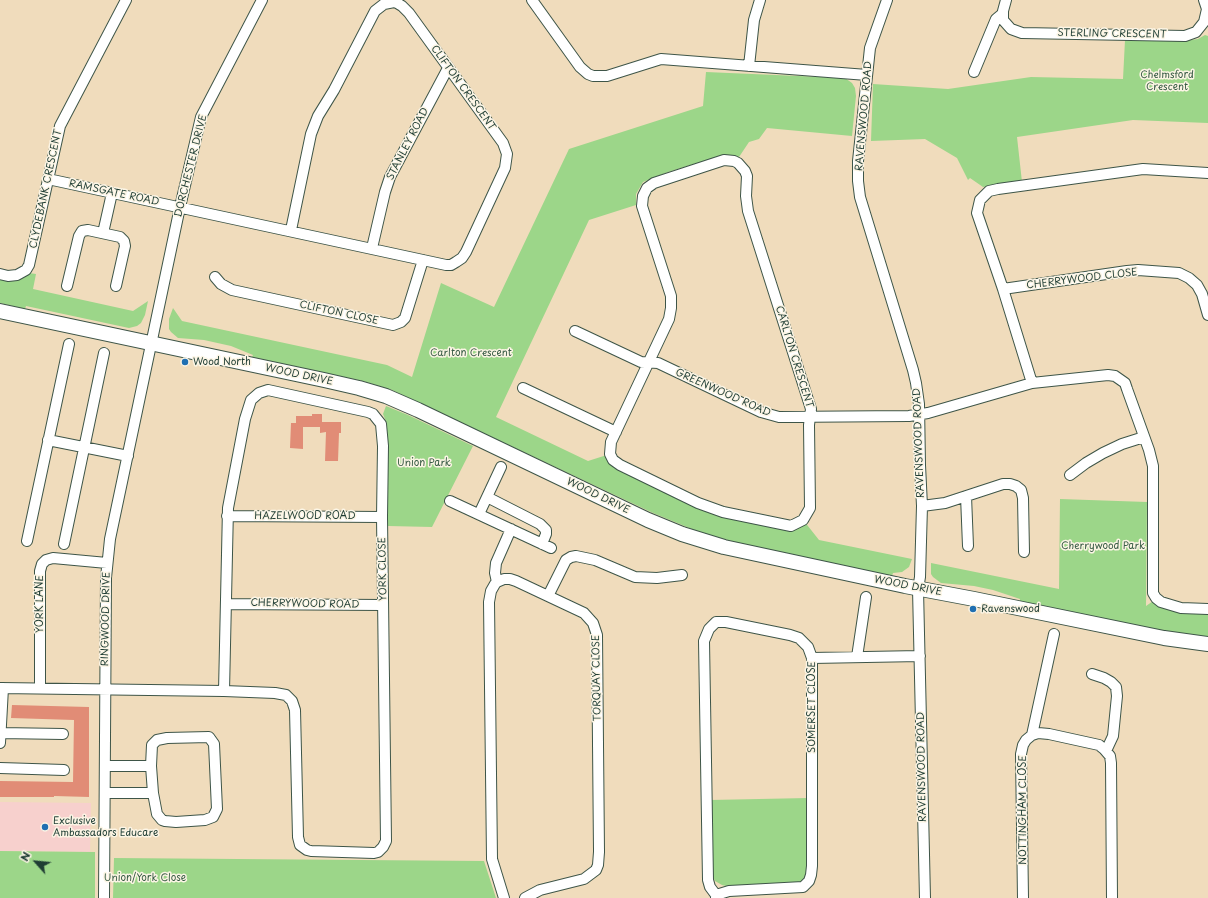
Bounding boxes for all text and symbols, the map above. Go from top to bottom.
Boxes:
street label: STERLING CRESCENT [1057,27,1167,41]
street label: CLIFTON CRESCENT [428,43,498,133]
street label: RAVENSWOOD ROAD [853,61,875,171]
park label: Chelmsford Crescent [1140,69,1194,92]
street label: STANLEY ROAD [385,106,431,182]
street label: DORCHESTER DRIVE [172,113,210,219]
street label: CLYDEBANK CRESCENT [28,128,64,250]
street label: RAMSGATE ROAD [68,178,160,208]
street label: CHERRYWOOD CLOSE [1026,266,1138,292]
street label: CLIFTON CLOSE [298,299,380,327]
street label: CARLTON CRESCENT [773,304,815,410]
park label: Carlton Crescent [430,347,512,359]
place label: Wood North [193,356,251,368]
marker: Wood North [180,357,190,367]
street label: WOOD DRIVE [264,362,334,388]
street label: GREENWOOD ROAD [674,367,772,419]
street label: RAVENSWOOD ROAD [911,388,927,498]
park label: Union Park [397,457,451,469]
street label: WOOD DRIVE [564,476,632,516]
street label: HAZELWOOD ROAD [254,510,356,522]
street label: YORK CLOSE [376,537,390,601]
park label: Cherrywood Park [1061,540,1145,552]
street label: RINGWOOD DRIVE [99,572,113,666]
street label: WOOD DRIVE [873,574,943,598]
street label: YORK LANE [34,575,46,633]
street label: CHERRYWOOD ROAD [250,597,360,611]
place label: Ravenswood [981,603,1040,615]
marker: Ravenswood [968,604,978,614]
street label: TORQUAY CLOSE [590,635,604,721]
street label: SOMERSET CLOSE [806,661,818,753]
street label: RAVENSWOOD ROAD [915,712,929,822]
street label: NOTTINGHAM CLOSE [1017,755,1029,865]
place label: Exclusive Ambassadors Educare [53,815,158,838]
marker: Exclusive Ambassadors Educare [40,822,50,832]
north arrow [16,842,56,882]
text: N [15,849,34,864]
park label: Union/York Close [104,872,186,884]

